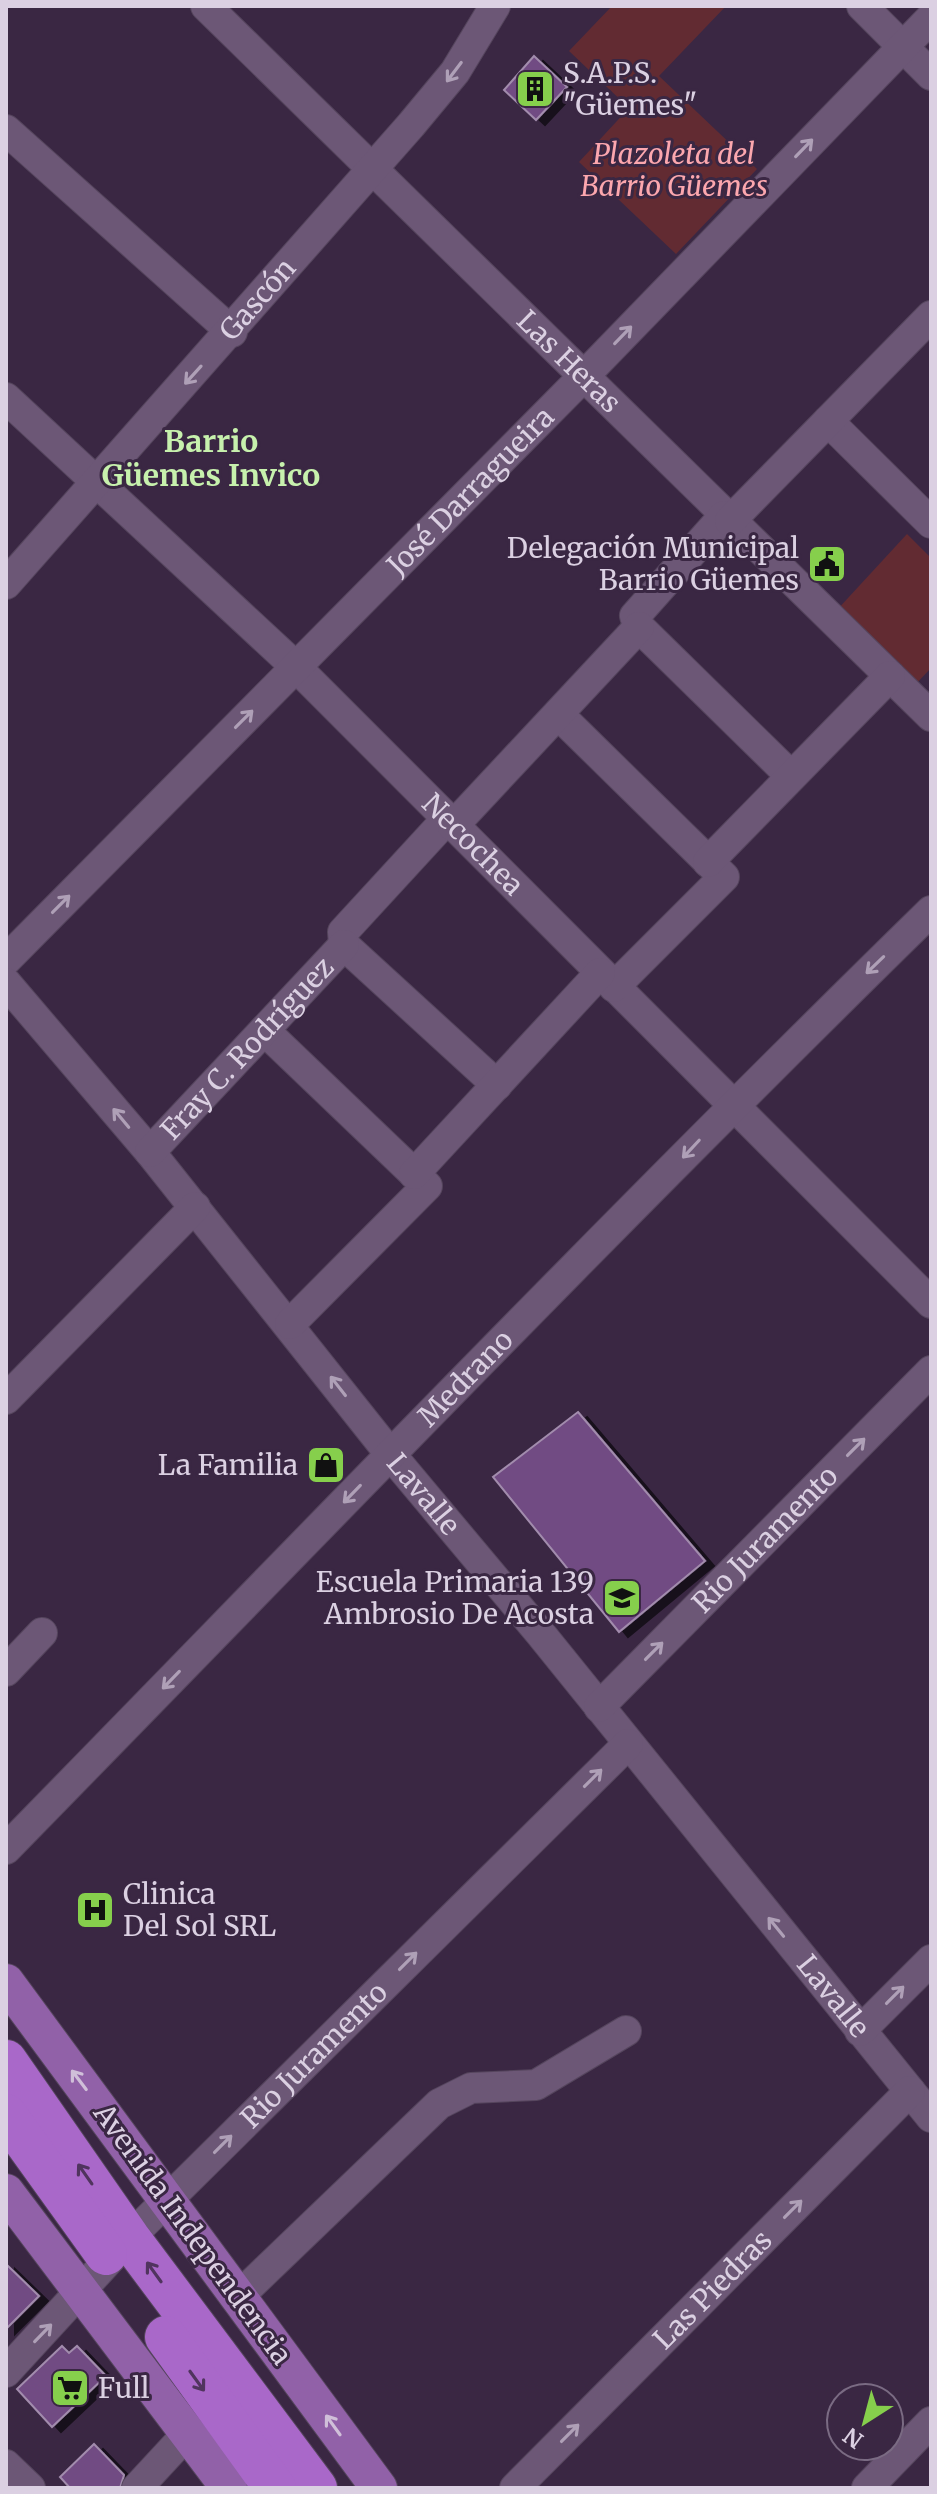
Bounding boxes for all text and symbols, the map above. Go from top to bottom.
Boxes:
place label: S.A.P.S. "Güemes" [563,55,697,123]
one-way arrow [446,61,463,82]
building icon: S.A.P.S. "Güemes" [514,68,556,110]
park label: Plazoleta del Barrio Güemes [580,136,768,204]
one-way arrow [794,139,813,158]
street label: Gascón [212,250,303,348]
street label: Las Heras [509,303,629,420]
one-way arrow [613,326,632,345]
one-way arrow [184,364,202,384]
street label: José Darragueira [378,399,561,583]
district label: Barrio Güemes Invico [102,422,320,494]
place label: Delegación Municipal Barrio Güemes [507,530,799,598]
public building icon: Delegación Municipal Barrio Güemes [806,543,848,585]
one-way arrow [234,710,253,729]
street label: Necochea [415,786,531,903]
one-way arrow [51,895,70,914]
street label: Fray C. Rodríguez [153,950,341,1147]
one-way arrow [866,955,885,974]
one-way arrow [112,1109,130,1129]
one-way arrow [682,1139,701,1159]
street label: Medrano [410,1322,521,1434]
one-way arrow [329,1376,346,1397]
one-way arrow [846,1438,865,1457]
shop icon: La Familia [305,1444,347,1486]
street label: Lavalle [379,1446,468,1542]
place label: La Familia [158,1447,298,1483]
street label: Rio Juramento [684,1458,845,1620]
one-way arrow [343,1484,362,1503]
place label: Escuela Primaria 139 Ambrosio De Acosta [316,1564,594,1632]
school or university icon: Escuela Primaria 139 Ambrosio De Acosta [601,1577,643,1619]
one-way arrow [644,1642,663,1661]
one-way arrow [161,1670,180,1690]
one-way arrow [583,1769,602,1788]
place label: Clinica Del Sol SRL [123,1876,276,1944]
hospital icon: Clinica Del Sol SRL [74,1889,116,1931]
one-way arrow [767,1917,785,1938]
street label: Lavalle [789,1947,877,2045]
one-way arrow [398,1952,417,1971]
street label: Rio Juramento [233,1974,395,2136]
one-way arrow [885,1986,905,2006]
one-way arrow [71,2070,88,2091]
street label: Avenida Independencia [86,2096,300,2372]
one-way arrow [214,2134,233,2154]
one-way arrow [77,2163,93,2185]
one-way arrow [783,2200,802,2219]
street label: Las Piedras [646,2222,779,2357]
one-way arrow [146,2262,163,2284]
one-way arrow [33,2324,52,2343]
supermarket icon: Full [49,2367,91,2409]
one-way arrow [189,2369,206,2391]
place label: Full [98,2370,150,2406]
north arrow [825,2382,905,2462]
one-way arrow [325,2415,342,2436]
text: N [837,2421,869,2455]
one-way arrow [560,2424,579,2443]

